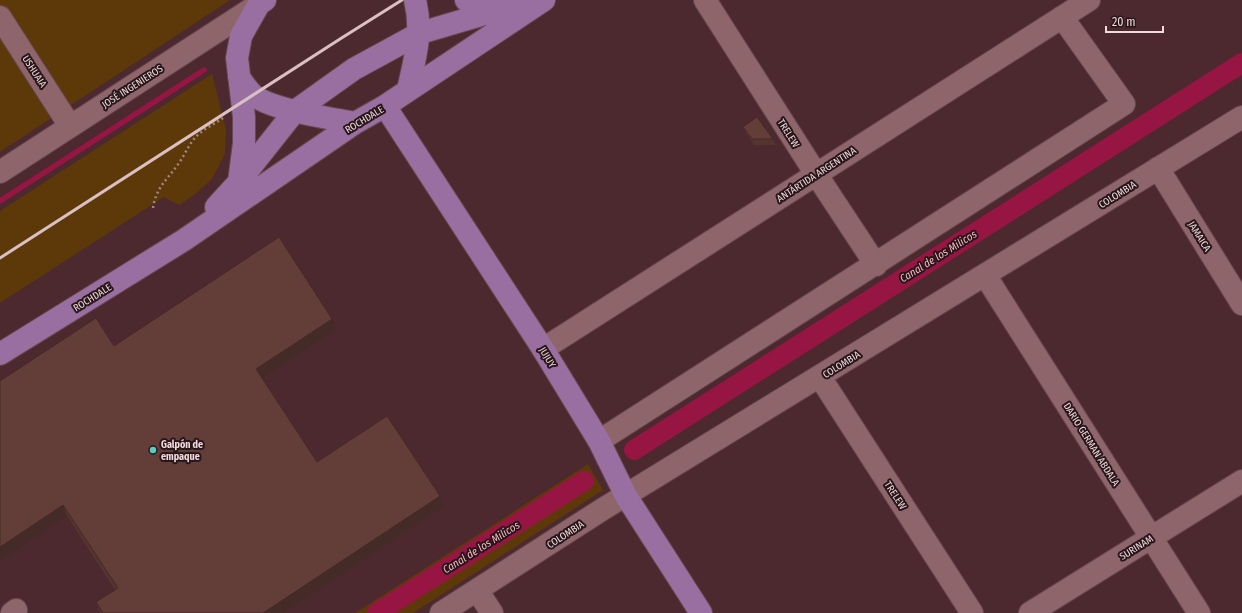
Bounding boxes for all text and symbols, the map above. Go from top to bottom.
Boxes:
scale bar [1106,8,1163,34]
text: 20 m [1112,15,1136,29]
street label: USHUAIA [19,53,49,90]
street label: JOSÉ INGENIEROS [99,61,165,111]
street label: ROCHDALE [343,104,386,136]
street label: TRELEW [775,117,802,150]
street label: ANTÁRTIDA ARGENTINA [774,143,859,205]
street label: COLOMBIA [1097,178,1139,211]
street label: JAMAICA [1185,219,1213,254]
water label: Canal de los Milicos [897,227,979,285]
street label: ROCHDALE [71,281,114,314]
street label: JUJUY [536,345,558,370]
street label: COLOMBIA [821,348,863,381]
street label: DARIO GERMAN ABDALA [1061,401,1122,489]
place label: Galpón de empaque [161,438,203,463]
marker: Galpón de empaque [148,445,158,455]
street label: TRELEW [882,479,909,512]
water label: Canal de los Milicos [440,518,522,576]
street label: COLOMBIA [545,518,587,551]
street label: SURINAM [1118,533,1156,563]

